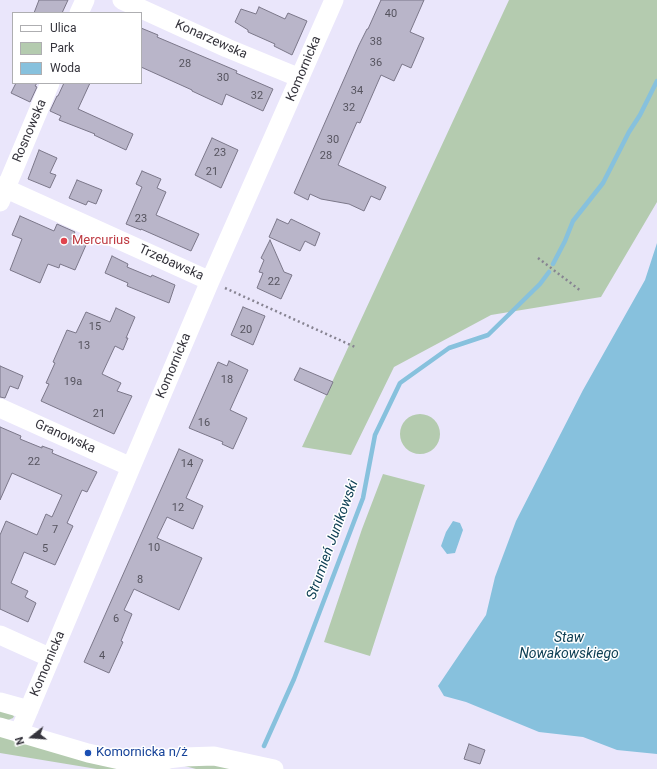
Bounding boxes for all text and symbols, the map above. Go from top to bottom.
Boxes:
house number: 40 [385,7,397,21]
legend [12,12,142,84]
street label: Konarzewska [172,17,250,63]
text: Ulica [50,21,76,35]
street label: Komornicka [283,34,325,104]
house number: 38 [370,35,382,49]
text: Park [50,41,74,55]
house number: 36 [370,56,382,70]
house number: 28 [179,57,191,71]
text: Woda [50,61,81,75]
house number: 30 [217,71,229,85]
house number: 34 [351,84,363,98]
house number: 32 [251,89,263,103]
street label: Rosnowska [10,97,50,165]
house number: 32 [343,101,355,115]
house number: 30 [327,133,339,147]
house number: 23 [214,146,226,160]
house number: 28 [320,149,332,163]
house number: 21 [206,165,218,179]
house number: 23 [135,212,147,226]
place label: Mercurius [72,233,130,249]
marker: Mercurius [59,236,69,246]
street label: Trzebawska [136,242,206,284]
house number: 22 [268,275,280,289]
house number: 15 [89,320,101,334]
house number: 20 [240,323,252,337]
street label: Komornicka [153,331,195,401]
house number: 13 [78,339,90,353]
house number: 18 [221,373,233,387]
house number: 19a [64,375,82,389]
house number: 21 [93,407,105,421]
house number: 16 [198,416,210,430]
street label: Granowska [32,417,98,457]
house number: 22 [28,455,40,469]
house number: 14 [181,457,193,471]
water label: Strumień Junikowski [304,478,362,602]
house number: 12 [172,501,184,515]
house number: 7 [52,523,58,537]
house number: 10 [148,541,160,555]
house number: 5 [42,542,48,556]
house number: 8 [137,573,143,587]
house number: 6 [113,612,119,626]
street label: Komornicka [27,629,69,699]
water label: Staw Nowakowskiego [519,630,619,662]
house number: 4 [99,649,105,663]
north arrow [12,717,52,757]
text: N [13,735,27,746]
place label: Komornicka n/ż [96,745,188,761]
marker: Komornicka n/ż [83,748,93,758]

